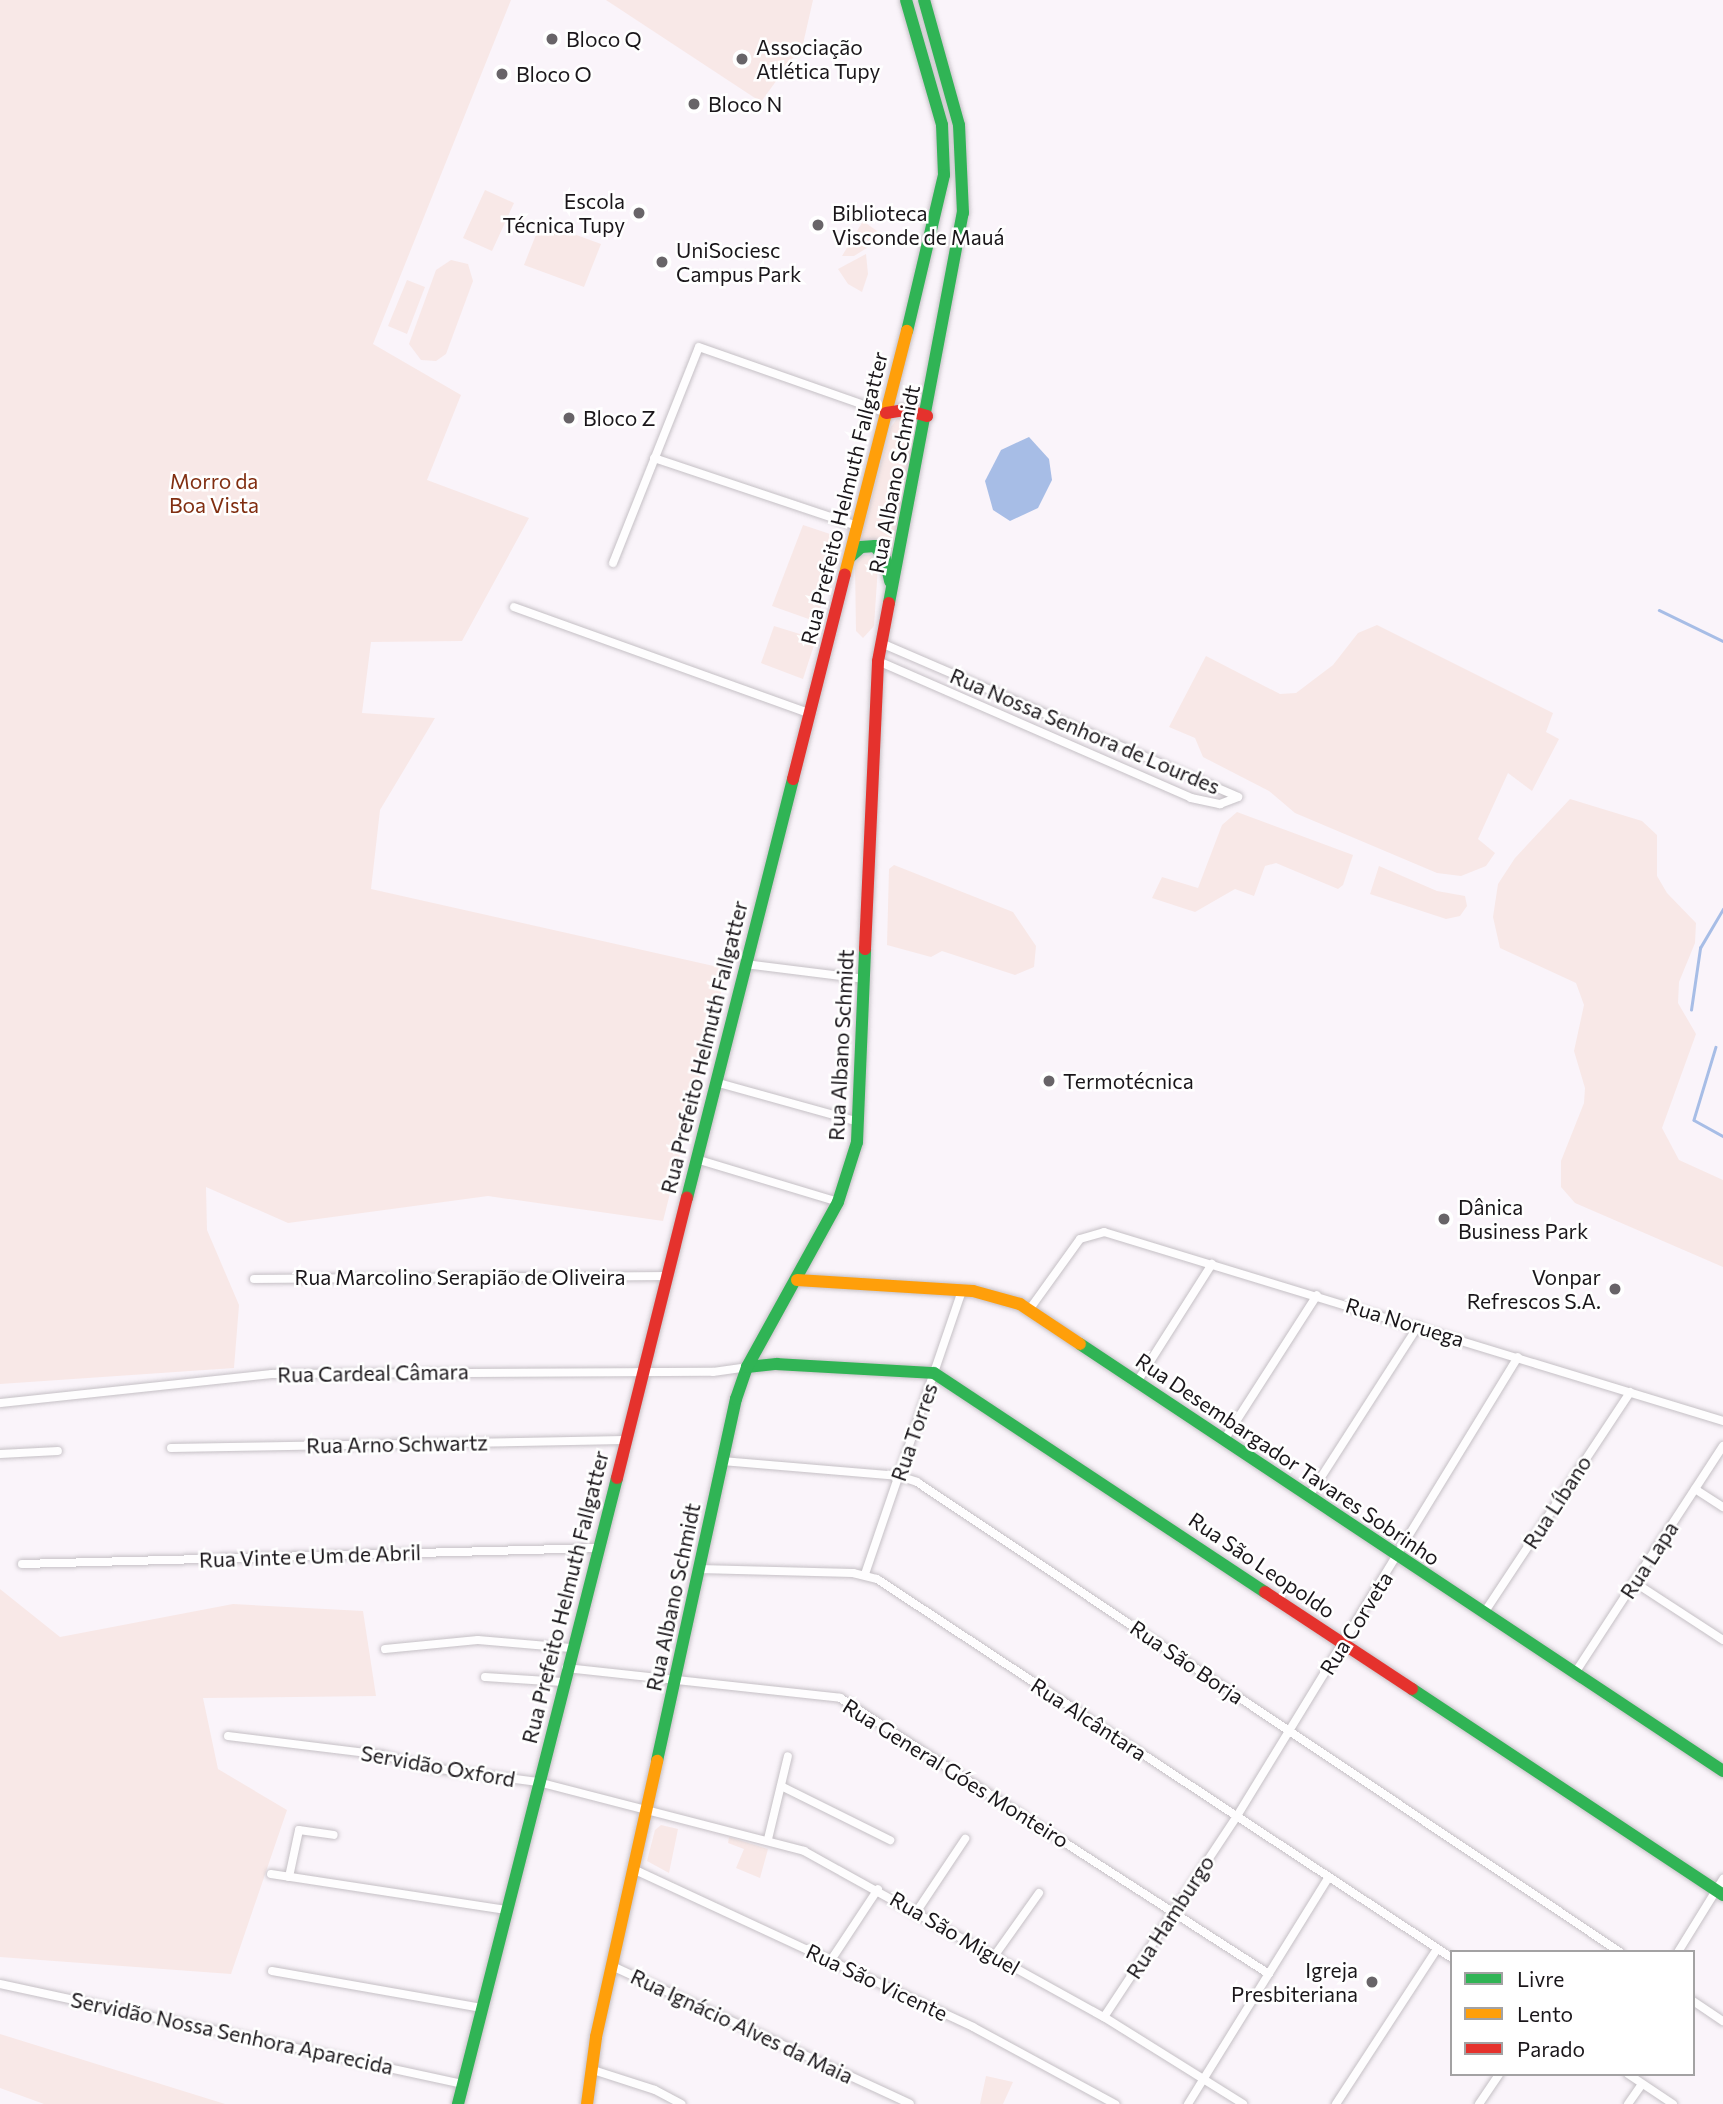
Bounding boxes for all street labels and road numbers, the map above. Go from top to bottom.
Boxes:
street label: Rua Prefeito Helmuth Fallgatter [795,349,893,647]
street label: Rua Albano Schmidt [863,383,925,575]
street label: Rua Nossa Senhora de Lourdes [946,663,1224,799]
street label: Rua Prefeito Helmuth Fallgatter [655,898,753,1196]
street label: Rua Albano Schmidt [823,949,859,1141]
street label: Rua Marcolino Serapião de Oliveira [295,1264,625,1290]
street label: Rua Noruega [1343,1292,1467,1352]
street label: Rua Desembargador Tavares Sobrinho [1131,1347,1445,1571]
street label: Rua Cardeal Câmara [277,1359,469,1387]
street label: Rua Torres [885,1380,943,1484]
street label: Rua Arno Schwartz [306,1430,488,1458]
street label: Rua Prefeito Helmuth Fallgatter [516,1448,614,1746]
street label: Rua Líbano [1518,1451,1596,1553]
street label: Rua Albano Schmidt [641,1501,705,1693]
street label: Rua São Leopoldo [1184,1507,1340,1623]
street label: Rua Lapa [1615,1517,1683,1603]
street label: Rua Vinte e Um de Abril [199,1540,421,1572]
street label: Rua Corveta [1314,1567,1398,1679]
street label: Rua São Borja [1126,1615,1248,1709]
street label: Rua Alcântara [1027,1672,1151,1766]
street label: Rua General Góes Monteiro [838,1693,1074,1853]
street label: Servidão Oxford [359,1740,517,1792]
street label: Rua Hamburgo [1121,1851,1219,1983]
street label: Rua São Miguel [886,1886,1024,1980]
street label: Rua São Vicente [802,1938,952,2026]
street label: Rua Ignácio Alves da Maia [627,1963,857,2089]
street label: Servidão Nossa Senhora Aparecida [69,1986,395,2080]

